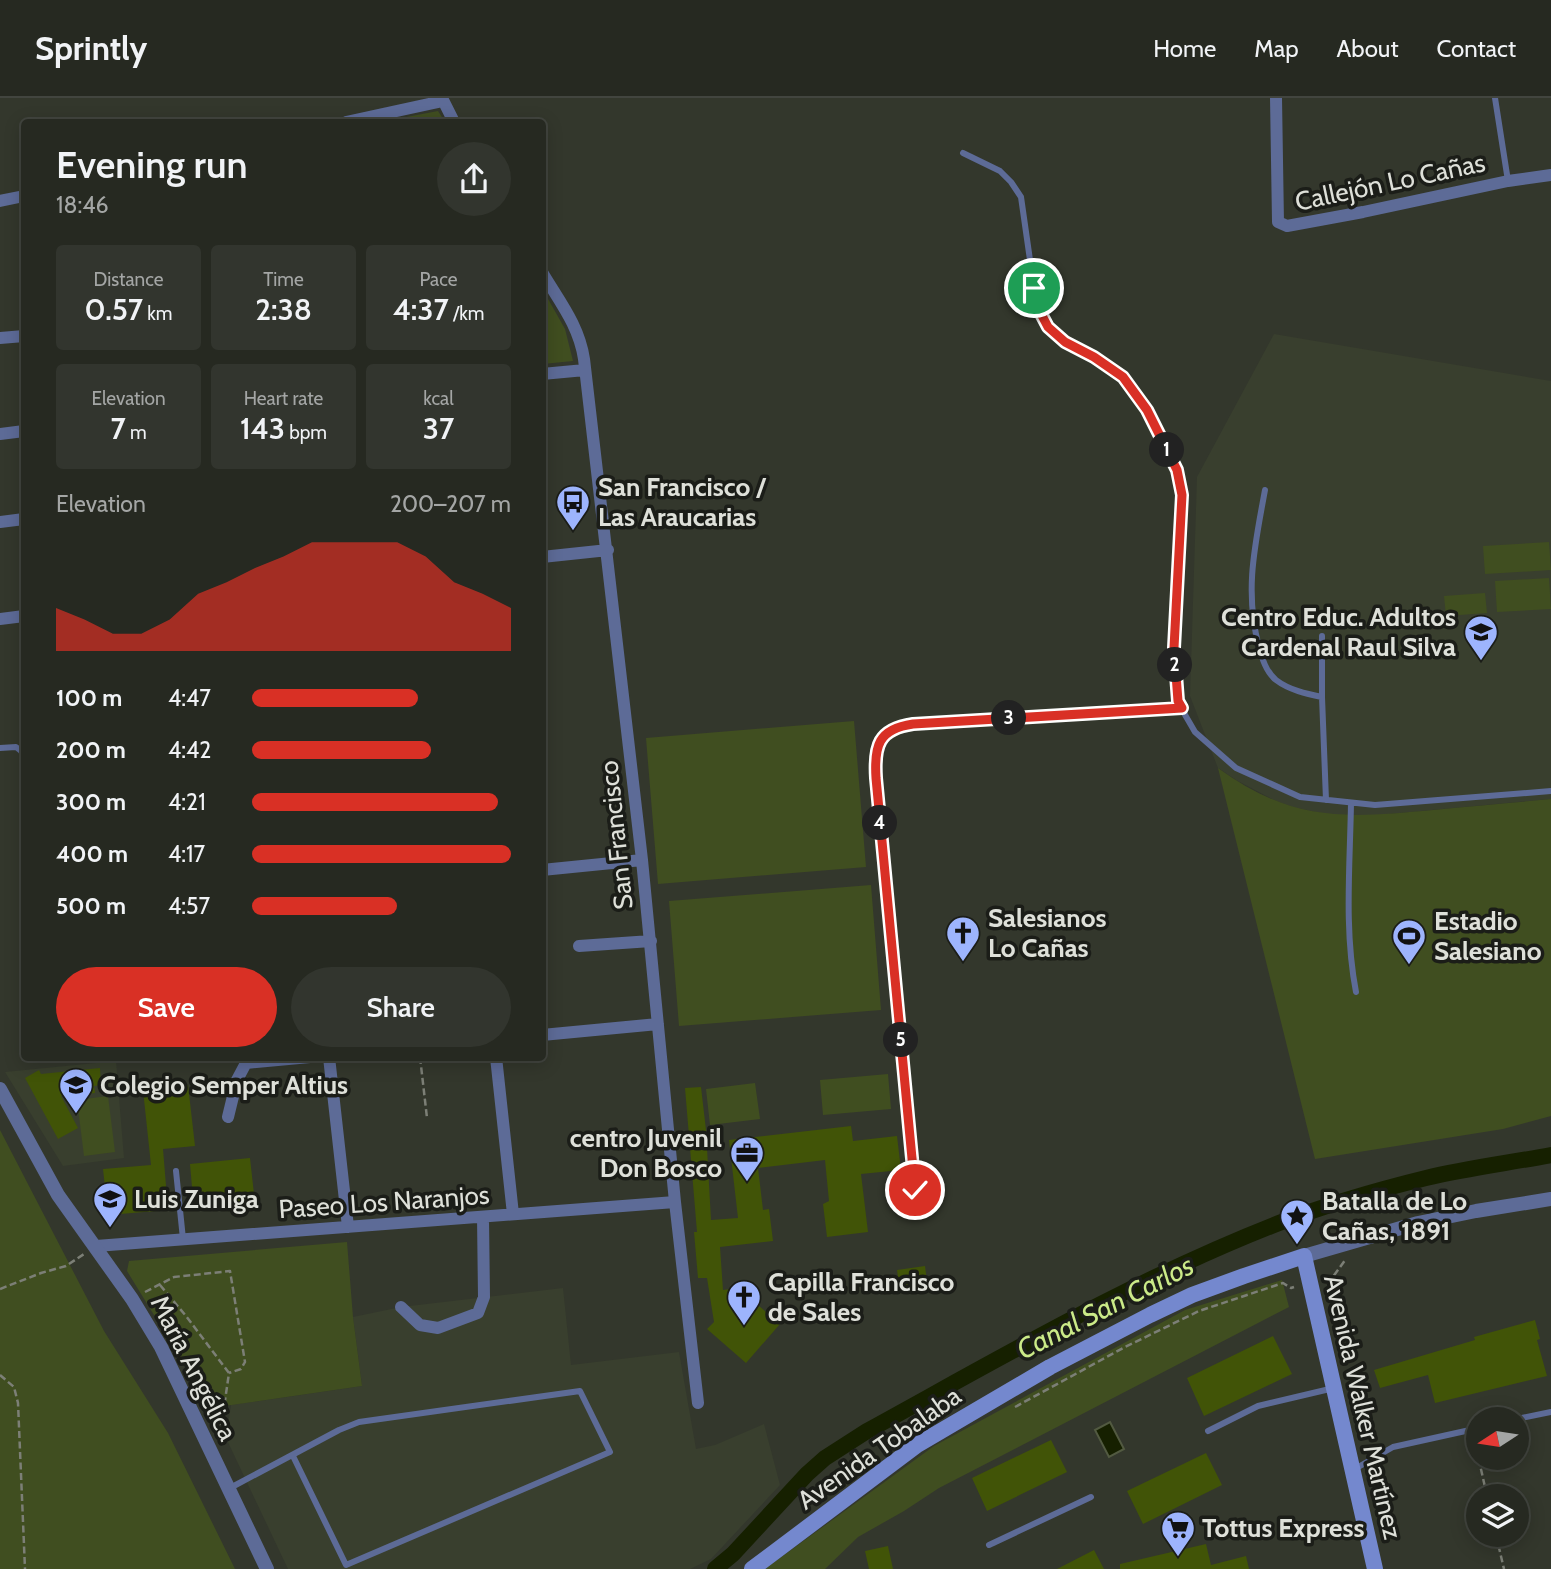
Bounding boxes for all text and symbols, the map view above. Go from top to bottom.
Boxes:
text: Sprintly [35,28,147,68]
text: Home [1153,34,1216,63]
text: Map [1254,34,1299,63]
text: About [1337,34,1399,63]
text: Contact [1437,34,1516,63]
text: Evening run [56,141,248,188]
button: share [437,142,511,216]
street label: Callejón Lo Cañas [1292,146,1488,218]
text: 18:46 [56,191,109,219]
pin [1004,258,1064,318]
text: Distance [94,268,163,291]
text: Time [263,268,304,291]
text: Pace [420,268,457,291]
icon: arrive [1015,269,1053,307]
text: 0.57 [84,291,143,328]
text: 2:38 [255,291,312,328]
text: 4:37 [393,291,449,328]
text: km [143,302,173,325]
text: /km [449,302,484,325]
text: Elevation [91,387,166,410]
text: Heart rate [244,387,323,410]
text: kcal [423,387,454,410]
text: 7 [110,410,126,447]
text: 143 [240,410,285,447]
text: 37 [423,410,454,447]
text: m [126,421,147,444]
text: bpm [285,421,327,444]
pin: 1 [1150,432,1184,468]
text: 1 [1163,438,1170,461]
place label: San Francisco / Las Araucarias [598,471,767,533]
bus stop icon: San Francisco / Las Araucarias [554,483,592,532]
text: Elevation [56,490,146,518]
text: 200–207 m [390,490,511,518]
place label: Centro Educ. Adultos Cardenal Raul Silva [1221,601,1456,663]
school or university icon: Centro Educ. Adultos Cardenal Raul Silva [1462,613,1500,662]
pin: 2 [1158,648,1192,682]
text: 2 [1169,653,1180,676]
text: 100 m [56,684,122,712]
text: 4:47 [168,684,211,712]
pin: 3 [992,700,1026,736]
text: 3 [1003,706,1014,729]
text: 200 m [56,736,126,764]
text: 4:42 [168,736,211,764]
street label: San Francisco [592,759,640,911]
text: 300 m [56,788,126,816]
text: 4:21 [168,788,206,816]
pin: 4 [862,806,898,840]
text: 4 [874,811,885,834]
text: 400 m [56,840,128,868]
text: 4:17 [168,840,205,868]
text: 500 m [56,892,126,920]
text: 4:57 [168,892,210,920]
place label: Salesianos Lo Cañas [988,902,1106,964]
place label: Estadio Salesiano [1434,905,1542,967]
church icon: Salesianos Lo Cañas [944,914,982,963]
sports icon: Estadio Salesiano [1390,917,1428,966]
button: Save [56,967,277,1047]
button: Share [291,967,511,1047]
pin: 5 [884,1023,918,1058]
text: 5 [895,1028,906,1051]
school or university icon: Colegio Semper Altius [57,1066,95,1115]
place label: Colegio Semper Altius [100,1069,348,1101]
place label: centro Juvenil Don Bosco [570,1122,722,1184]
office icon: centro Juvenil Don Bosco [728,1134,766,1183]
pin [885,1160,945,1220]
icon: check [896,1171,934,1209]
street label: Paseo Los Naranjos [278,1179,491,1225]
school or university icon: Luis Zuniga [91,1180,129,1229]
place label: Luis Zuniga [134,1183,259,1215]
place label: Batalla de Lo Cañas, 1891 [1322,1185,1467,1247]
place icon: Batalla de Lo Cañas, 1891 [1278,1197,1316,1246]
water label: Canal San Carlos [1011,1248,1199,1366]
place label: Capilla Francisco de Sales [768,1266,955,1328]
street label: Avenida Walker Martínez [1317,1272,1409,1542]
church icon: Capilla Francisco de Sales [725,1278,763,1327]
street label: María Angélica [144,1290,244,1446]
street label: Avenida Tobalaba [791,1379,967,1516]
north arrow [1466,1407,1530,1470]
map controls [1466,1407,1529,1547]
button: layers [1466,1484,1529,1547]
supermarket icon: Tottus Express [1159,1509,1197,1558]
place label: Tottus Express [1202,1512,1364,1544]

